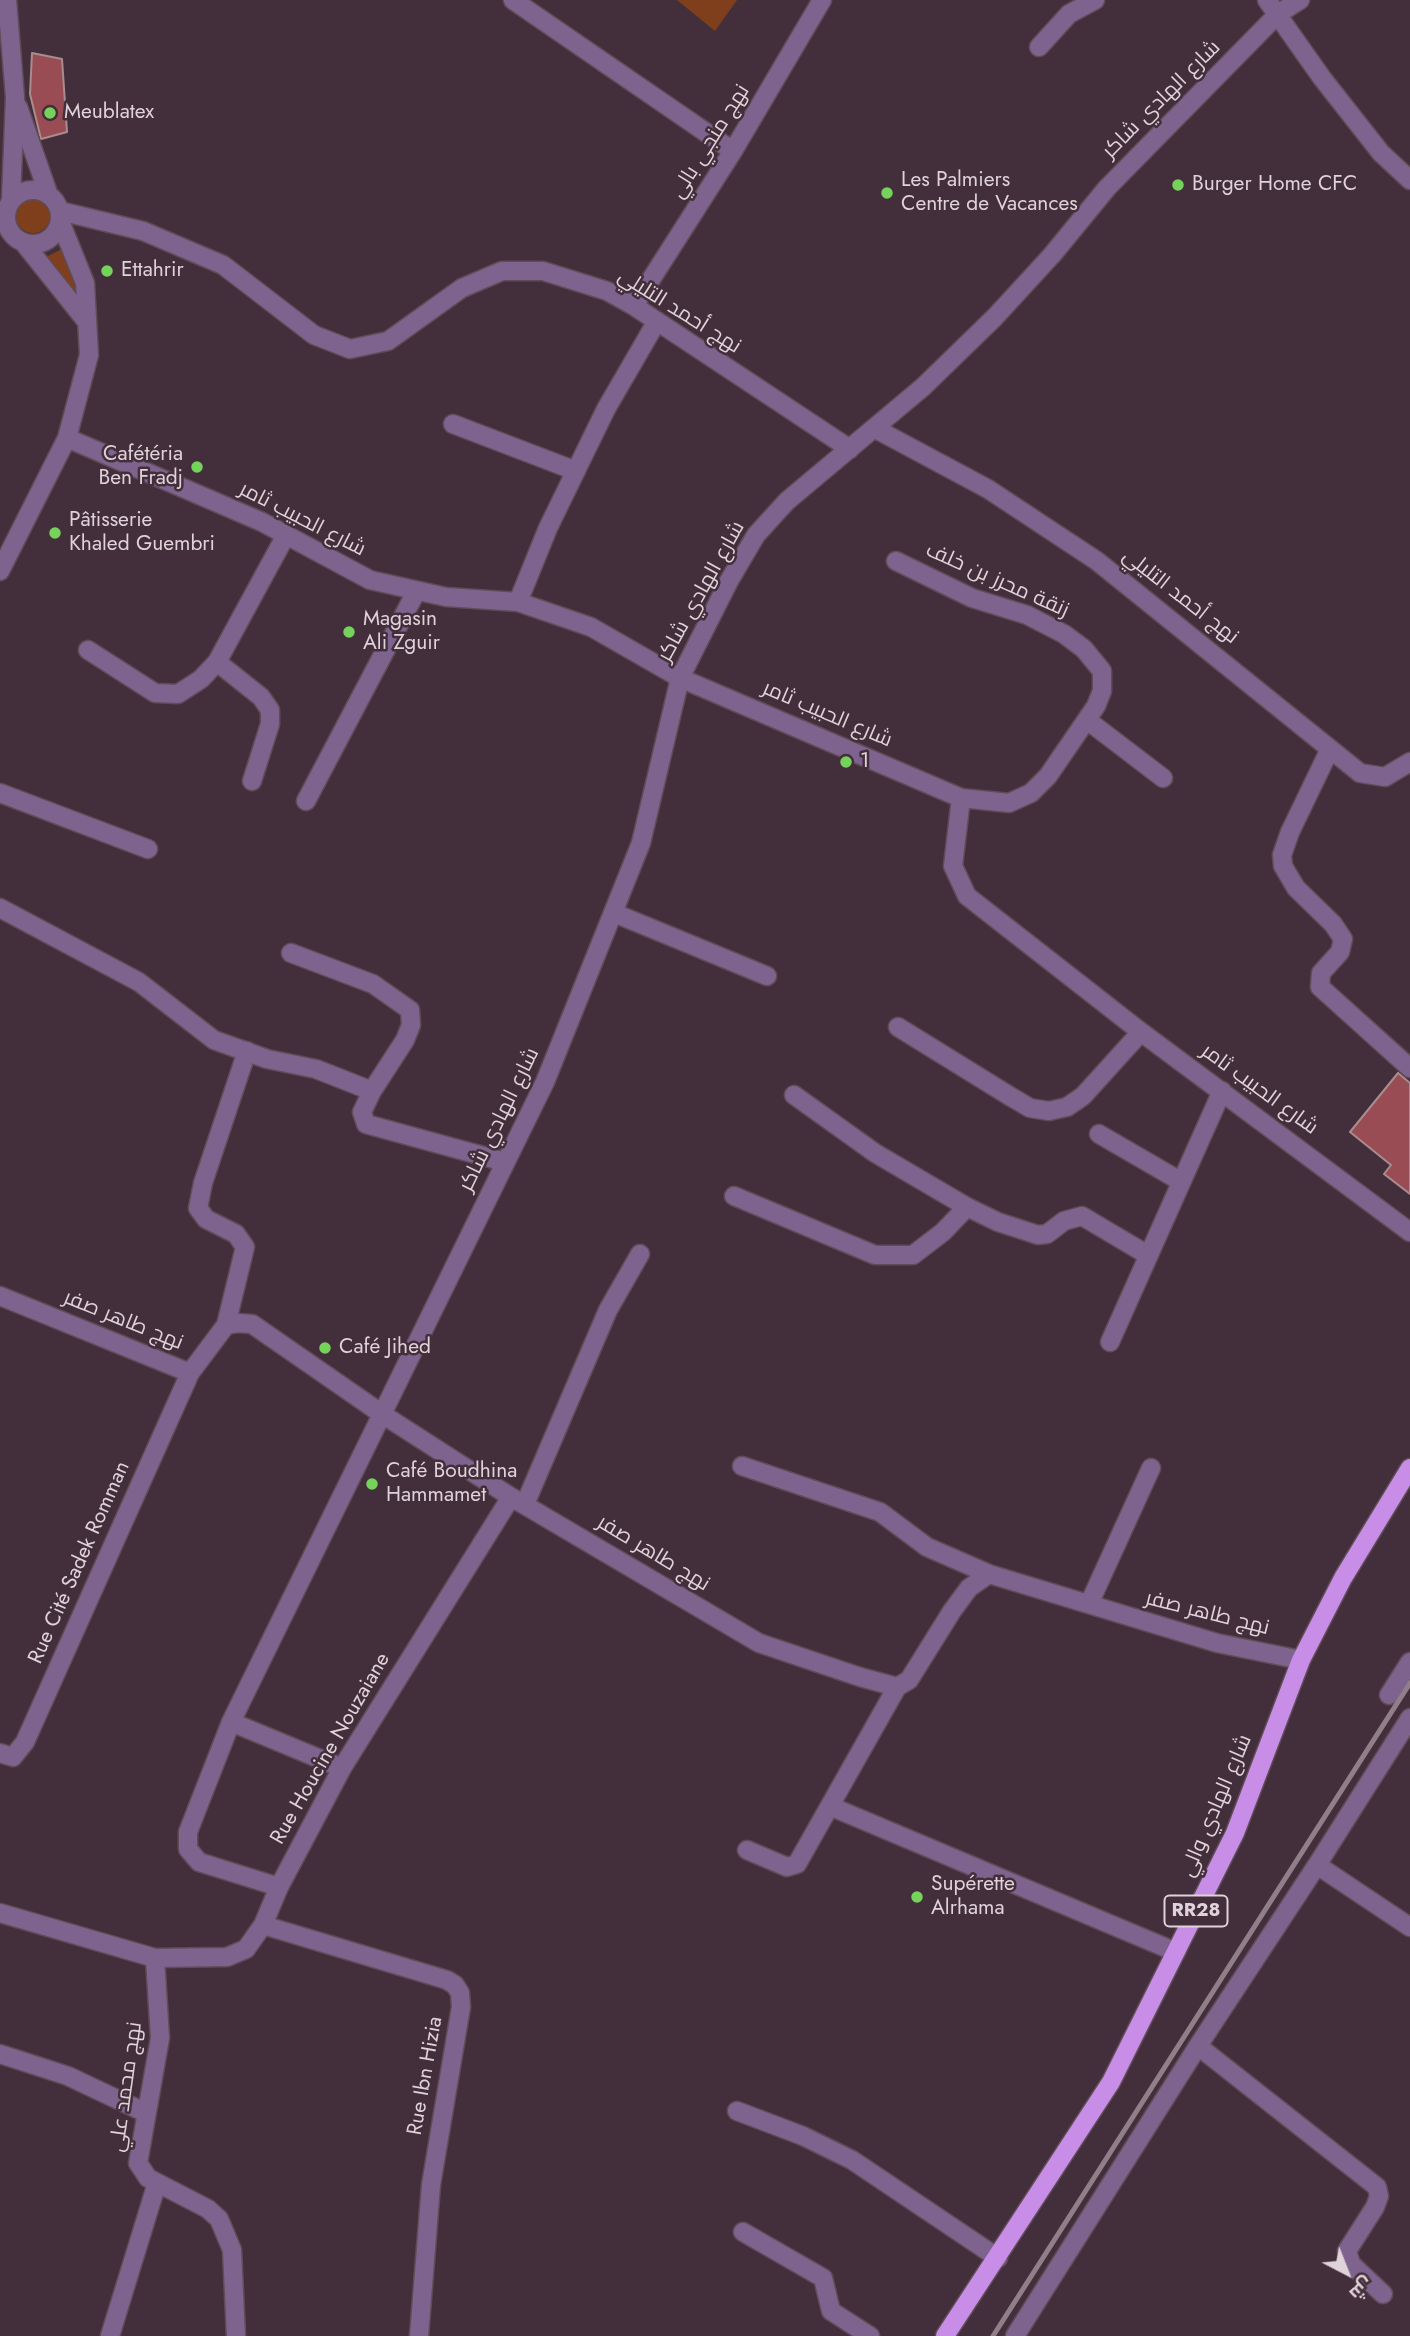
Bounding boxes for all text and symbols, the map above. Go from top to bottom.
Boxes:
street label: شارع الهادي شاكر [1098,36,1226,164]
street label: نهج منجي بالي [666,80,756,204]
place label: Meublatex [64,100,154,126]
marker: Meublatex [42,105,58,121]
place label: Les Palmiers Centre de Vacances [901,168,1078,218]
place label: Burger Home CFC [1192,172,1357,198]
marker: Burger Home CFC [1170,177,1186,193]
marker: Les Palmiers Centre de Vacances [879,185,895,201]
place label: Ettahrir [121,258,184,284]
marker: Ettahrir [99,263,115,279]
street label: نهج أحمد التليلي [613,264,745,360]
place label: Cafétéria Ben Fradj [99,442,183,492]
marker: Cafétéria Ben Fradj [189,459,205,475]
street label: شارع الحبيب ثامر [235,477,369,563]
place label: Pâtisserie Khaled Guembri [69,508,215,558]
street label: شارع الهادي شاكر [653,517,751,667]
marker: Pâtisserie Khaled Guembri [47,525,63,541]
street label: زنقة محرز بن خلف [921,538,1073,624]
street label: نهج أحمد التليلي [1117,544,1243,650]
place label: Magasin Ali Zguir [363,607,440,657]
marker: Magasin Ali Zguir [341,624,357,640]
street label: شارع الحبيب ثامر [758,676,896,754]
place label: 1 [860,749,869,775]
marker: 1 [838,754,854,770]
street label: شارع الحبيب ثامر [1196,1039,1322,1141]
street label: شارع الهادي شاكر [454,1044,546,1196]
street label: نهج طاهر صفر [59,1286,187,1356]
place label: Café Jihed [339,1335,431,1361]
marker: Café Jihed [317,1340,333,1356]
street label: Rue Cité Sadek Romman [24,1458,136,1668]
place label: Café Boudhina Hammamet [386,1459,517,1509]
marker: Café Boudhina Hammamet [364,1476,380,1492]
street label: نهج طاهر صفر [592,1510,714,1598]
street label: نهج طاهر صفر [1142,1586,1272,1642]
street label: Rue Houcine Nouzaiane [266,1649,396,1849]
street label: شارع الهادي والي [1176,1731,1258,1881]
place label: Supérette Alrhama [931,1872,1015,1922]
marker: Supérette Alrhama [909,1889,925,1905]
road number: RR28 [1164,1896,1228,1926]
street label: Rue Ibn Hizia [403,2015,449,2137]
street label: نهج محمد علي [105,2020,149,2154]
north arrow [1312,2238,1382,2308]
text: ش [1343,2271,1379,2307]

